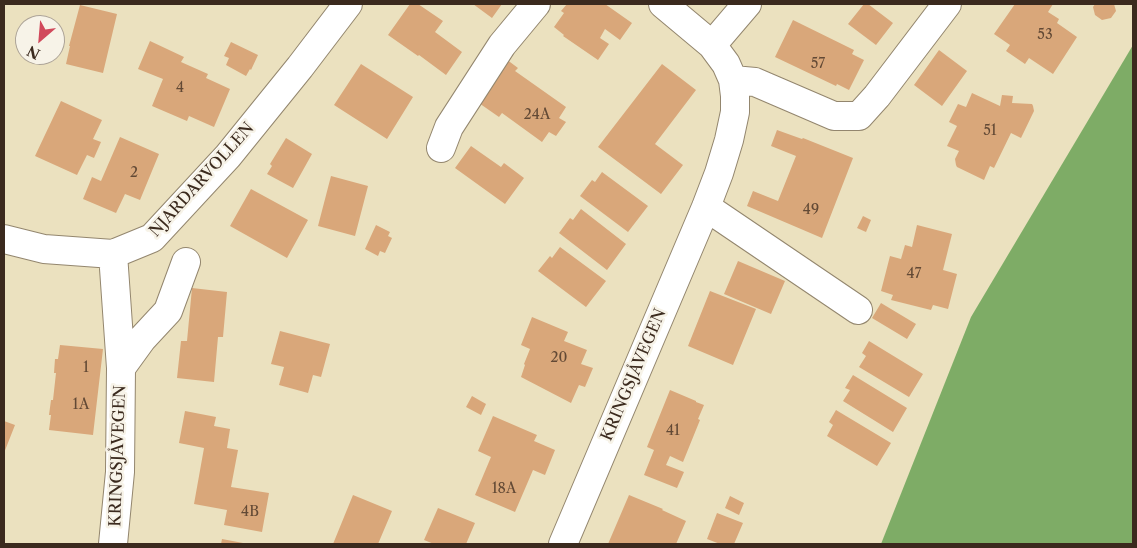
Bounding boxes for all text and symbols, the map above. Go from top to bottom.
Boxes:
north arrow [15,15,65,65]
house number: 53 [1037,27,1053,43]
text: N [24,42,43,63]
house number: 57 [811,56,825,72]
house number: 4 [176,80,184,96]
house number: 24A [524,107,550,123]
street label: NJARDARVOLLEN [146,119,258,241]
house number: 51 [983,123,997,139]
house number: 2 [130,165,138,181]
house number: 49 [803,202,819,218]
house number: 47 [907,266,921,282]
street label: KRINGSJÅVEGEN [597,306,671,444]
house number: 20 [551,350,567,366]
house number: 1 [83,360,89,376]
street label: KRINGSJÅVEGEN [106,385,130,527]
house number: 1A [73,397,89,413]
house number: 41 [666,423,680,439]
house number: 18A [492,481,516,497]
house number: 4B [241,504,259,520]

